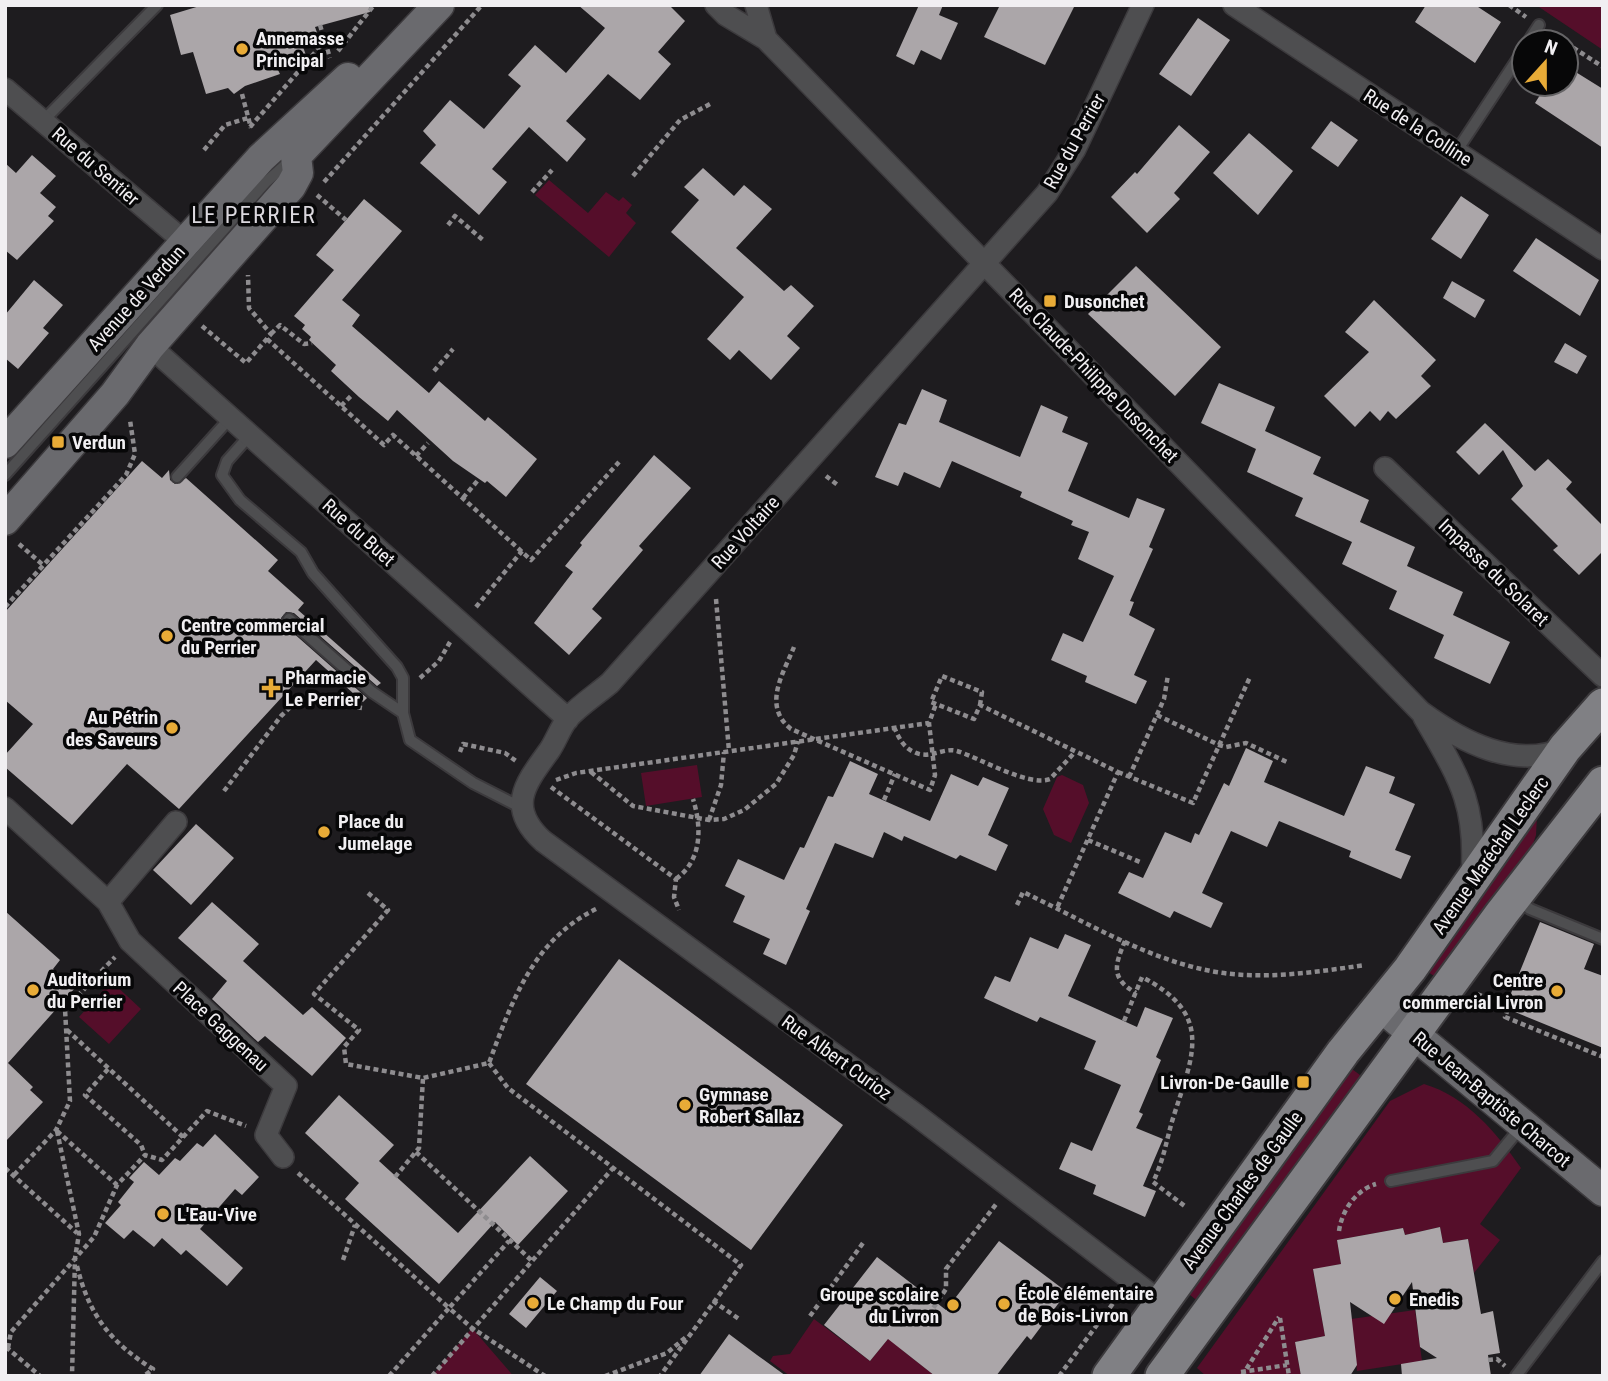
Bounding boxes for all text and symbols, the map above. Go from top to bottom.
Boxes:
place label: Annemasse Principal [256,27,344,72]
north arrow [1510,28,1580,98]
text: N [1541,35,1560,60]
marker: Annemasse Principal [234,41,250,57]
street label: Rue de la Colline [1359,84,1476,171]
street label: Rue du Perrier [1039,89,1110,193]
street label: Rue du Sentier [47,122,144,211]
district label: LE PERRIER [191,202,317,229]
street label: Avenue de Verdun [83,241,190,356]
street label: Rue Claude-Philippe Dusonchet [1004,283,1183,467]
place label: Dusonchet [1064,290,1145,313]
marker: Dusonchet [1042,293,1058,309]
place label: Verdun [72,431,126,454]
marker: Verdun [50,434,66,450]
street label: Rue Voltaire [707,491,784,574]
street label: Rue du Buet [318,494,400,571]
street label: Impasse du Solaret [1434,514,1553,631]
place label: Centre commercial du Perrier [181,614,325,659]
marker: Centre commercial du Perrier [159,628,175,644]
place label: Pharmacie Le Perrier [285,666,366,711]
marker: Pharmacie Le Perrier [263,680,279,696]
place label: Au Pétrin des Saveurs [66,706,158,751]
marker: Au Pétrin des Saveurs [164,720,180,736]
street label: Avenue Maréchal Leclerc [1427,772,1554,939]
place label: Place du Jumelage [338,810,412,855]
marker: Place du Jumelage [316,824,332,840]
place label: Auditorium du Perrier [47,968,131,1013]
place label: Centre commercial Livron [1403,969,1543,1014]
street label: Place Gaggenau [168,977,273,1076]
marker: Auditorium du Perrier [25,982,41,998]
marker: Centre commercial Livron [1549,983,1565,999]
street label: Rue Albert Curioz [777,1010,896,1105]
street label: Rue Jean-Baptiste Charcot [1408,1027,1575,1172]
place label: Livron-De-Gaulle [1160,1071,1289,1094]
marker: Livron-De-Gaulle [1295,1074,1311,1090]
place label: Gymnase Robert Sallaz [699,1083,801,1128]
marker: Gymnase Robert Sallaz [677,1097,693,1113]
street label: Avenue Charles de Gaulle [1177,1107,1308,1274]
place label: L'Eau-Vive [177,1203,257,1226]
marker: L'Eau-Vive [155,1206,171,1222]
place label: École élémentaire de Bois-Livron [1018,1282,1154,1327]
place label: Groupe scolaire du Livron [820,1283,939,1328]
place label: Enedis [1409,1288,1460,1311]
marker: Enedis [1387,1291,1403,1307]
place label: Le Champ du Four [547,1292,684,1315]
marker: Le Champ du Four [525,1295,541,1311]
marker: École élémentaire de Bois-Livron [996,1296,1012,1312]
marker: Groupe scolaire du Livron [945,1297,961,1313]

